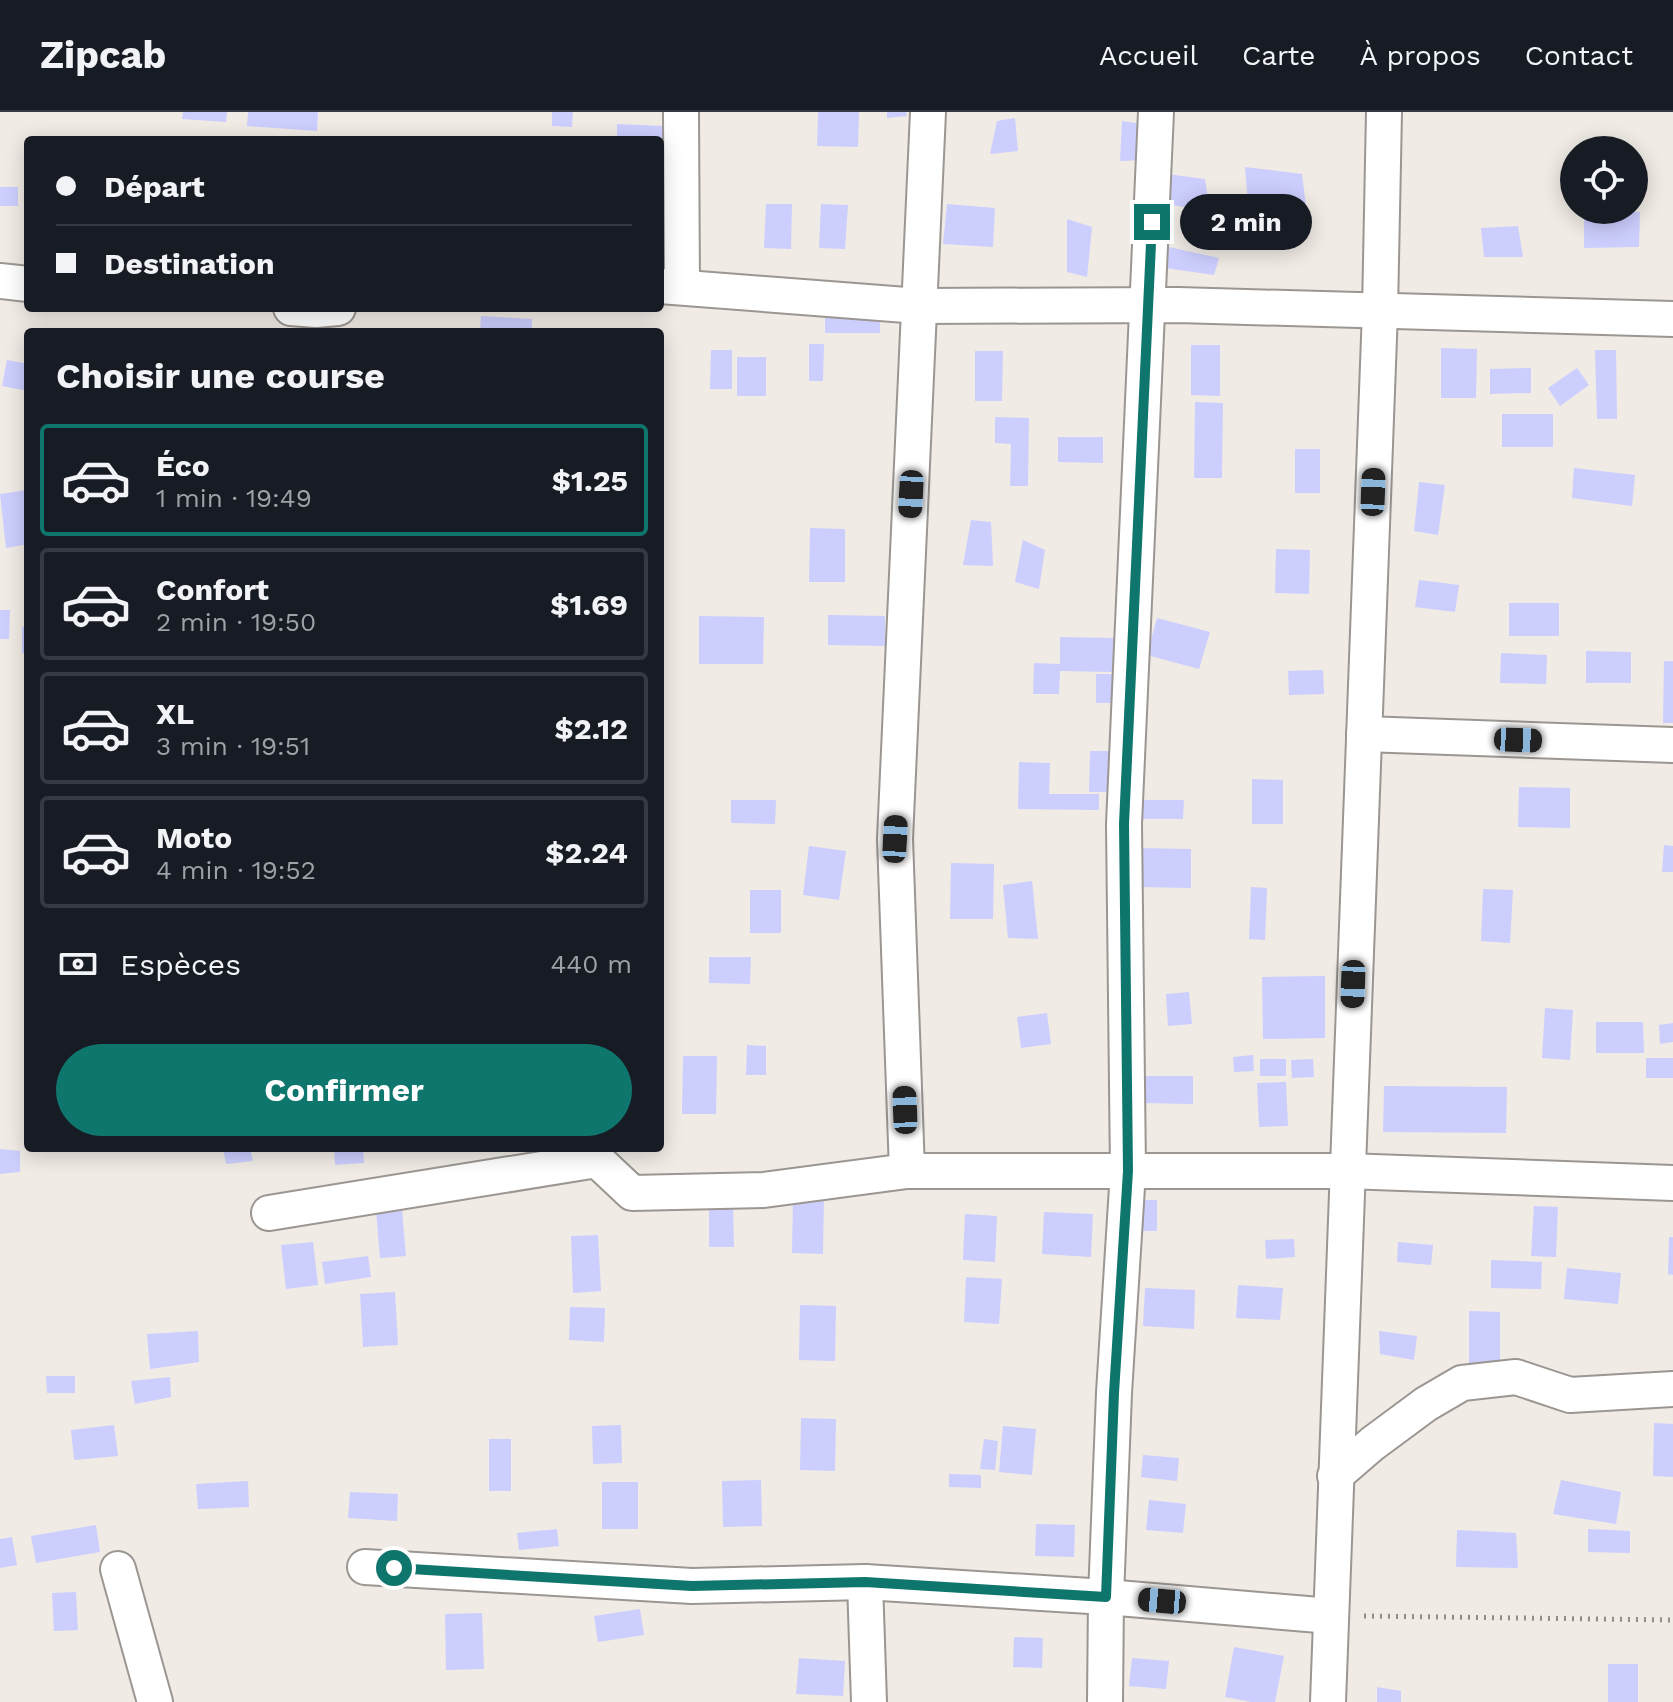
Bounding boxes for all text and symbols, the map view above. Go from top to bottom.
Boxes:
text: Zipcab [40,33,166,77]
text: Accueil [1099,39,1198,72]
text: Carte [1242,39,1316,72]
text: À propos [1360,39,1481,72]
text: Contact [1525,39,1633,72]
map controls [1560,136,1648,224]
button: locate [1560,136,1648,224]
text: Départ [104,169,205,204]
callout: 2 min [1180,194,1312,250]
route end [1134,204,1170,240]
text: 2 min [1210,207,1282,237]
text: Destination [104,246,275,281]
text: Choisir une course [56,355,385,397]
icon: car [60,444,132,516]
text: Éco [156,448,210,483]
text: $1.25 [552,463,628,498]
car [1360,468,1386,516]
car [898,469,924,519]
text: 1 min · 19:49 [156,483,312,513]
icon: car [60,568,132,640]
text: Confort [156,572,269,607]
text: $1.69 [550,587,628,622]
text: 2 min · 19:50 [156,607,316,637]
icon: car [60,692,132,764]
text: XL [156,696,194,731]
text: $2.12 [554,711,628,746]
car [1494,727,1542,753]
text: 3 min · 19:51 [156,731,310,761]
car [882,814,908,864]
icon: car [60,816,132,888]
text: Moto [156,820,232,855]
text: $2.24 [545,835,628,870]
text: 4 min · 19:52 [156,855,316,885]
icon: cash [56,942,100,986]
text: Espèces [120,947,241,982]
text: 440 m [550,949,632,979]
car [1340,960,1366,1008]
button: Confirmer [56,1044,632,1136]
car [892,1086,918,1134]
route start [376,1550,412,1586]
car [1137,1587,1187,1615]

